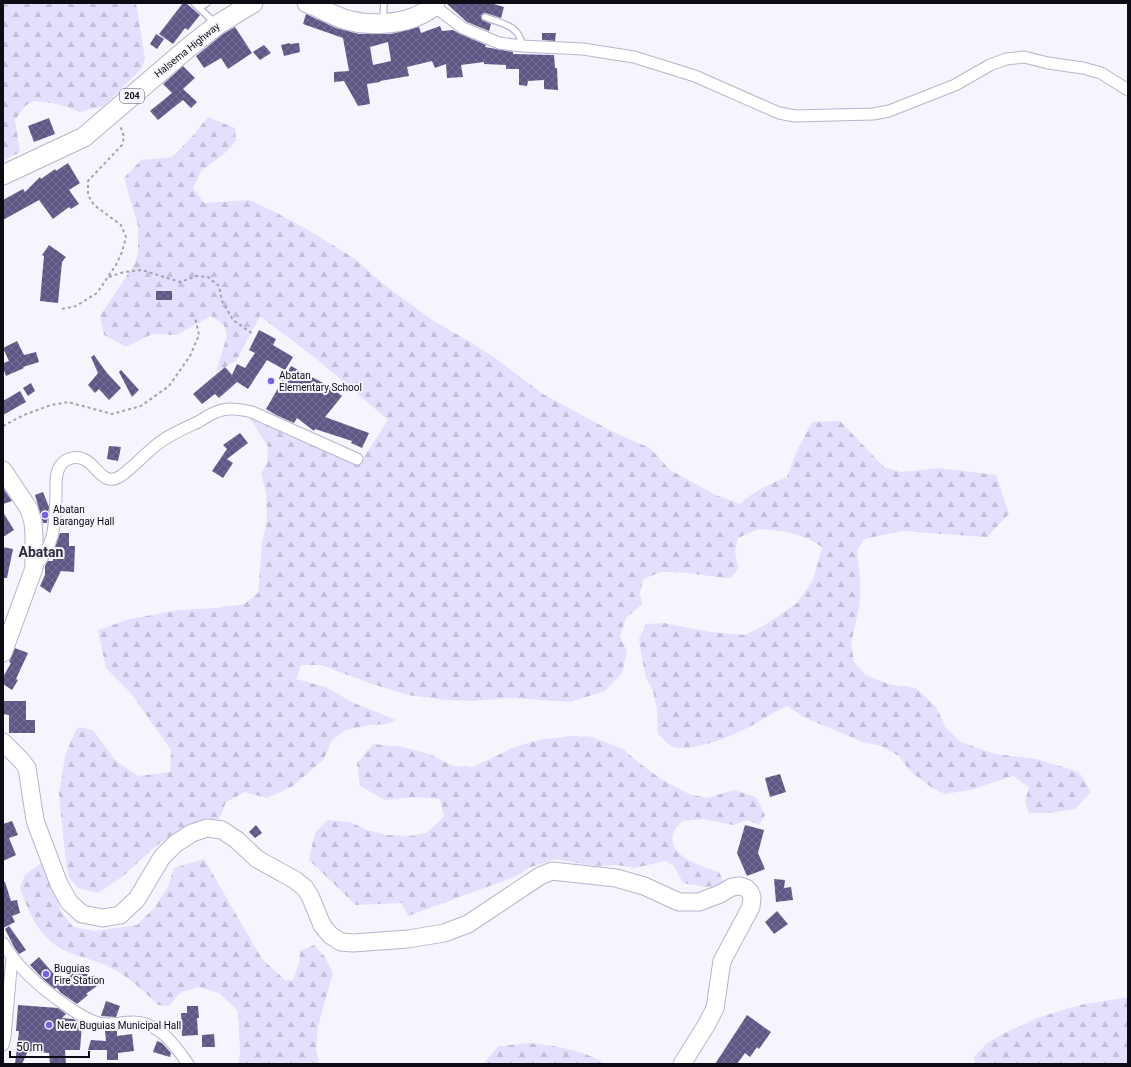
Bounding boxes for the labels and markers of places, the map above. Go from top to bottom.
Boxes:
place label: Abatan Elementary School [279,370,362,393]
marker: Abatan Elementary School [266,376,276,386]
place label: Abatan Barangay Hall [53,504,114,527]
marker: Abatan Barangay Hall [40,510,50,520]
place label: Buguias Fire Station [54,963,105,986]
marker: Buguias Fire Station [41,969,51,979]
marker: New Buguias Municipal Hall [44,1020,54,1030]
place label: New Buguias Municipal Hall [57,1020,181,1031]

